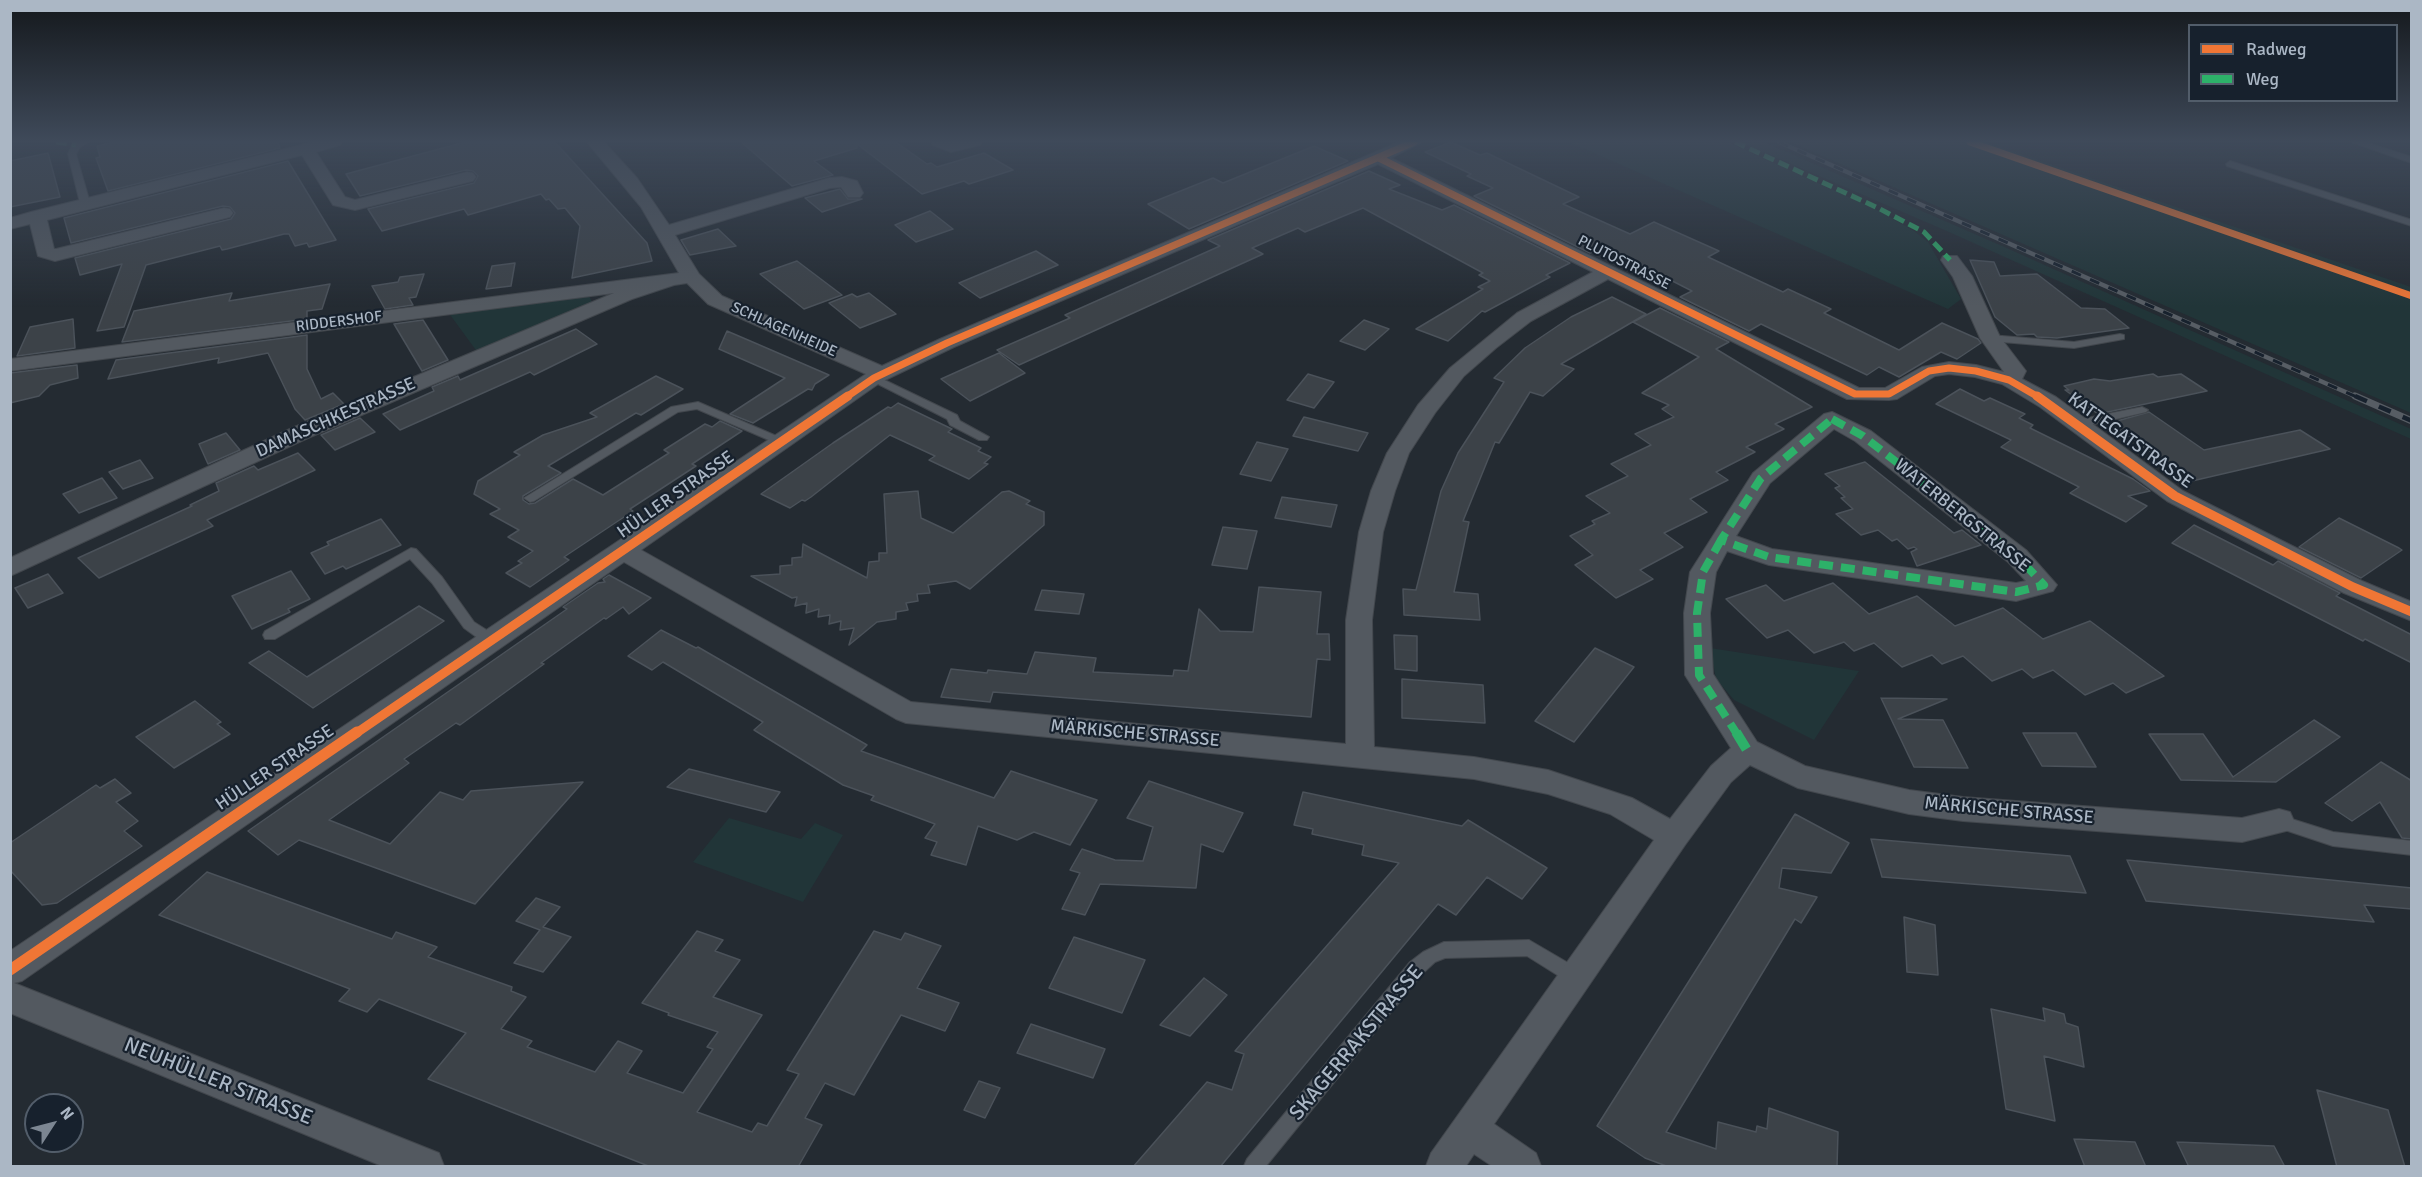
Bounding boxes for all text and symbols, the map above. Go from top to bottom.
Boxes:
legend [2188,24,2398,102]
text: Radweg [2246,38,2307,60]
text: Weg [2246,68,2279,90]
street label: PLUTOSTRASSE [1575,232,1673,294]
street label: SCHLAGENHEIDE [728,299,840,361]
street label: RIDDERSHOF [295,308,383,336]
street label: DAMASCHKESTRASSE [253,373,419,463]
street label: KATTEGATSTRASSE [2063,388,2197,494]
street label: HÜLLER STRASSE [613,447,739,543]
street label: WATERBERGSTRASSE [1890,455,2034,577]
street label: MÄRKISCHE STRASSE [1049,716,1221,752]
street label: HÜLLER STRASSE [212,720,338,816]
street label: MÄRKISCHE STRASSE [1923,793,2095,829]
street label: SKAGERRAKSTRASSE [1285,960,1429,1126]
street label: NEUHÜLLER STRASSE [120,1033,316,1131]
north arrow [24,1093,84,1153]
text: N [56,1103,78,1124]

